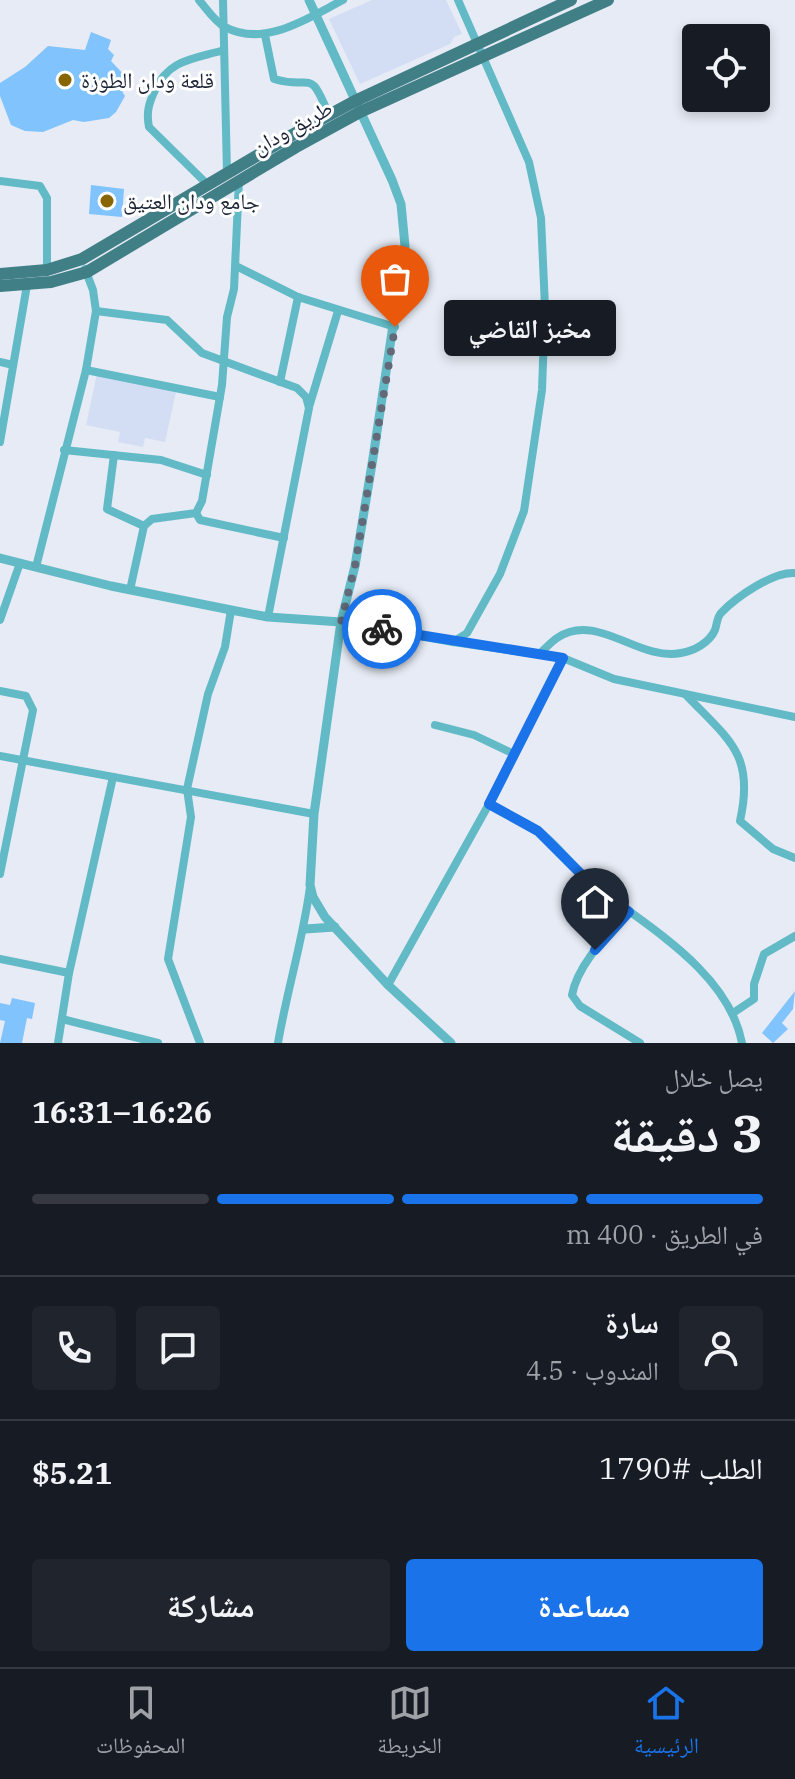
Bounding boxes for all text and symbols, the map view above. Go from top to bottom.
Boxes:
map controls [682,24,770,112]
button: locate [682,24,770,112]
place label: قلعة ودان الطوزة [81,65,214,94]
marker: قلعة ودان الطوزة [56,71,74,89]
street label: طريق ودان [246,93,337,161]
place label: جامع ودان العتيق [123,186,260,215]
marker: جامع ودان العتيق [98,192,116,210]
pin [361,245,429,327]
icon: bag [373,257,417,301]
callout: مخبز القاضي [443,299,615,355]
text: مخبز القاضي [468,311,592,345]
courier [342,589,422,669]
icon: bike [360,607,404,651]
pin [561,868,629,950]
icon: home [573,880,617,924]
text: يصل خلال [665,1060,763,1094]
text: 16:26–16:31 [32,1092,212,1131]
text: 3 دقيقة [611,1099,763,1166]
text: في الطريق · 400 m [566,1217,763,1251]
text: سارة [605,1302,659,1341]
button: phone [32,1306,116,1390]
button: chat [136,1306,220,1390]
button: person [679,1306,763,1390]
text: المندوب · 4.5 [526,1353,659,1387]
text: الطلب #1790 [599,1448,763,1487]
text: $5.21 [32,1453,112,1492]
button: مشاركة [32,1559,390,1651]
button: مساعدة [406,1559,763,1651]
tab: المحفوظات [96,1681,185,1767]
tab: الخريطة [377,1681,442,1767]
tab: الرئيسية [634,1681,699,1767]

